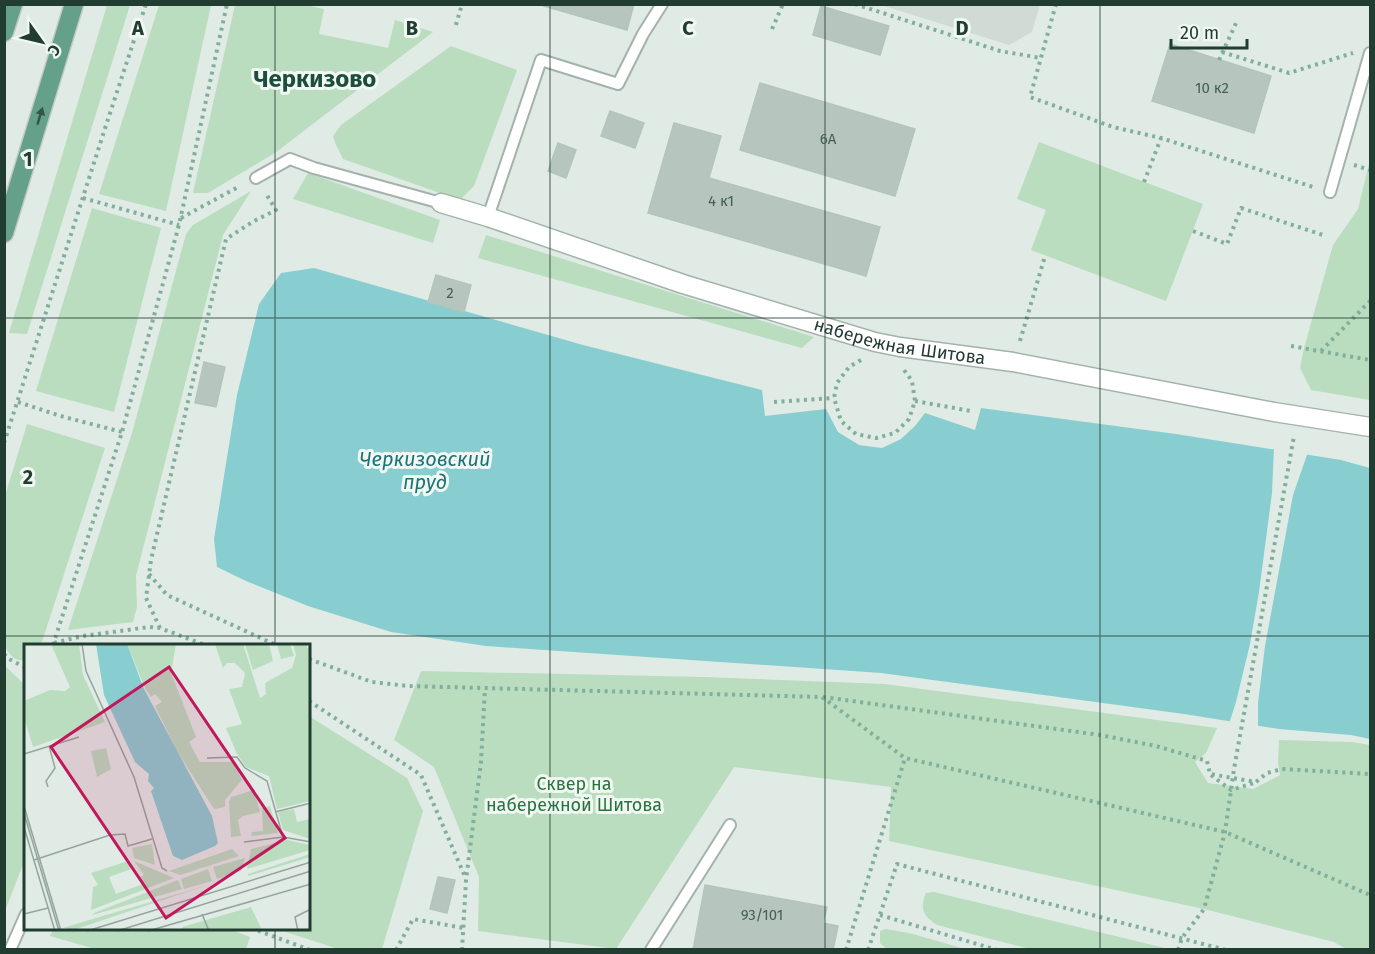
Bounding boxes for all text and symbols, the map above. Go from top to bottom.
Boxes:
north arrow [12,12,72,72]
scale bar [1171,12,1248,50]
text: A [131,16,145,40]
text: B [406,16,418,40]
text: C [682,16,694,40]
text: D [955,16,969,40]
text: 20 m [1180,22,1219,44]
text: С [43,41,64,60]
district label: Черкизово [254,65,376,93]
house number: 10 к2 [1195,79,1229,97]
one-way arrow [36,107,45,125]
house number: 6А [820,130,837,148]
text: 1 [23,147,33,171]
house number: 4 к1 [708,192,734,210]
house number: 2 [446,284,454,302]
street label: набережная Шитова [811,313,987,369]
water label: Черкизовский пруд [359,447,491,494]
text: 2 [23,465,33,489]
inset map [24,644,310,930]
park label: Сквер на набережной Шитова [486,773,662,816]
house number: 93/101 [741,906,783,924]

